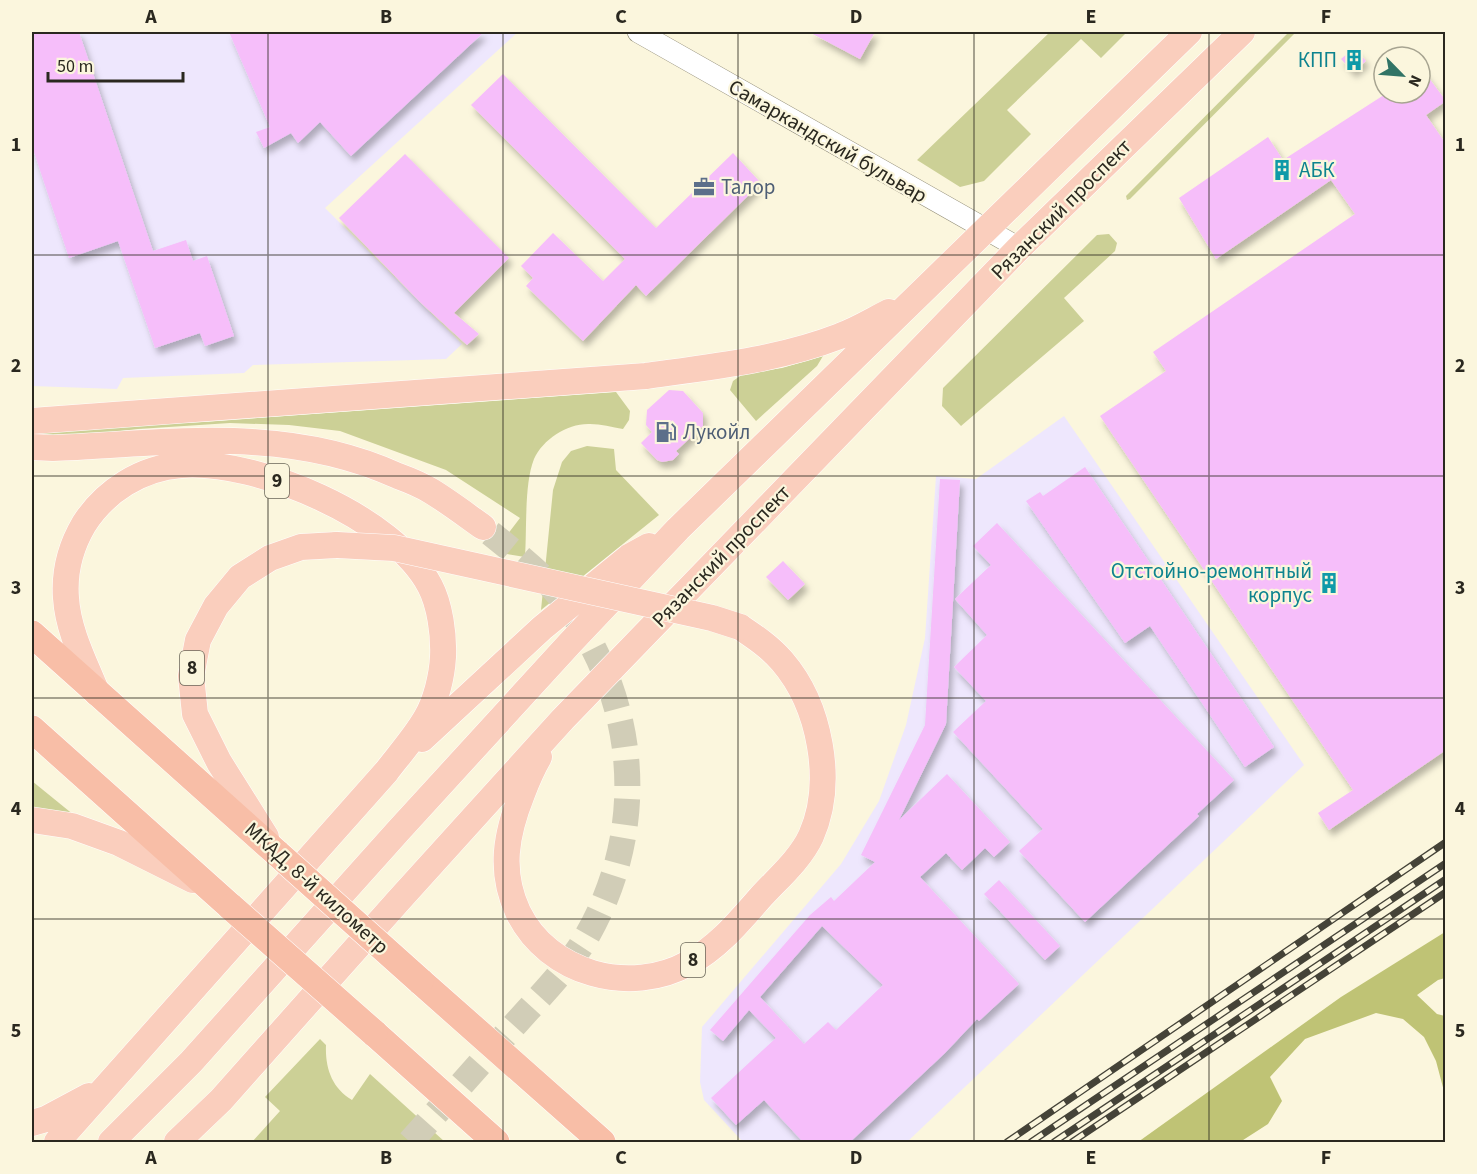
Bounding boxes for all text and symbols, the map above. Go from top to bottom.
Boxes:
text: A [144,3,157,31]
text: B [380,3,392,31]
text: C [615,3,627,31]
text: D [850,3,862,31]
text: E [1086,3,1096,31]
text: F [1321,3,1331,31]
scale bar [48,45,183,83]
place label: КПП [1298,45,1337,75]
north arrow [1372,45,1432,105]
building icon: КПП [1342,48,1366,72]
text: 50 m [57,54,93,79]
text: N [1402,71,1427,90]
street label: Самаркандский бульвар [723,72,933,210]
text: 1 [11,131,21,159]
text: 1 [1455,131,1465,159]
street label: Рязанский проспект [984,132,1138,286]
place label: АБК [1299,155,1336,185]
building icon: АБК [1270,158,1294,182]
place label: Талор [721,172,776,202]
office icon: Талор [692,175,716,199]
text: 2 [11,352,21,380]
text: 2 [1455,352,1465,380]
place label: Лукойл [683,417,750,447]
fuel station icon: Лукойл [654,420,678,444]
road number: 9 [265,464,289,498]
street label: Рязанский проспект [645,478,797,634]
place label: Отстойно-ремонтный корпус [1111,556,1312,610]
building icon: Отстойно-ремонтный корпус [1317,571,1341,595]
text: 3 [11,574,21,602]
text: 3 [1455,574,1465,602]
road number: 8 [180,651,204,685]
text: 4 [11,795,22,823]
text: 4 [1455,795,1466,823]
street label: МКАД, 8-й километр [238,815,396,961]
road number: 8 [681,943,705,977]
text: 5 [11,1017,21,1045]
text: 5 [1455,1017,1465,1045]
text: A [144,1144,157,1172]
text: B [380,1144,392,1172]
text: C [615,1144,627,1172]
text: D [850,1144,862,1172]
text: E [1086,1144,1096,1172]
text: F [1321,1144,1331,1172]

